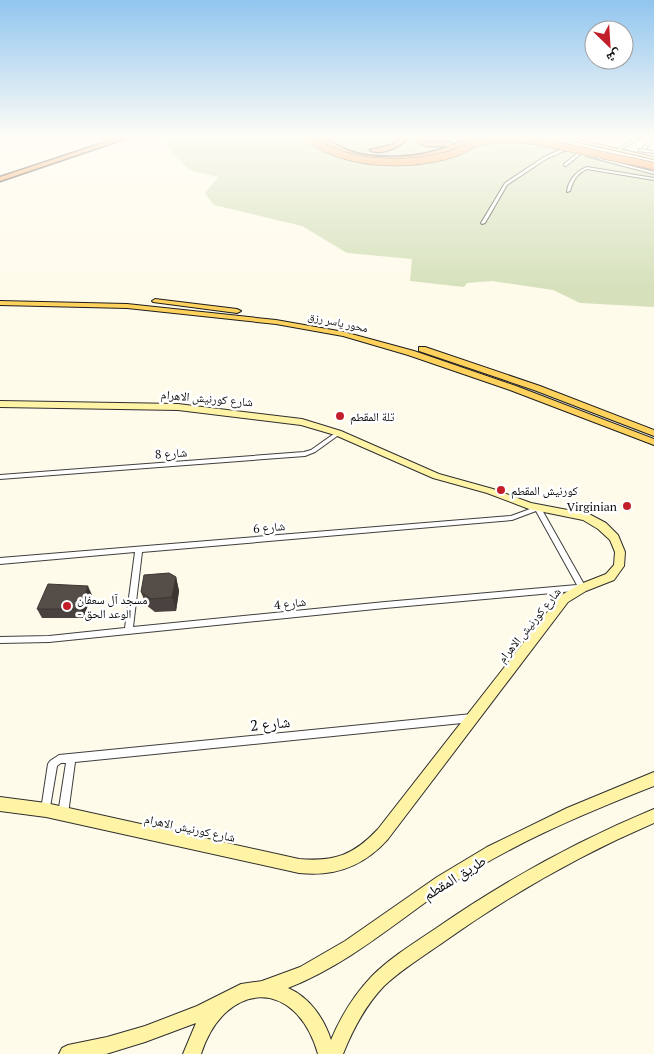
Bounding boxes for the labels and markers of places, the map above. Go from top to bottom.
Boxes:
place label: تلة المقطم [350,409,395,425]
marker: تلة المقطم [334,410,346,422]
place label: كورنيش المقطم [511,483,578,499]
marker: كورنيش المقطم [495,484,507,496]
place label: Virginian [567,499,617,514]
marker: Virginian [621,500,633,512]
place label: مسجد آل سعفان - الوعد الحق [77,592,148,621]
marker: مسجد آل سعفان - الوعد الحق [61,600,73,612]

